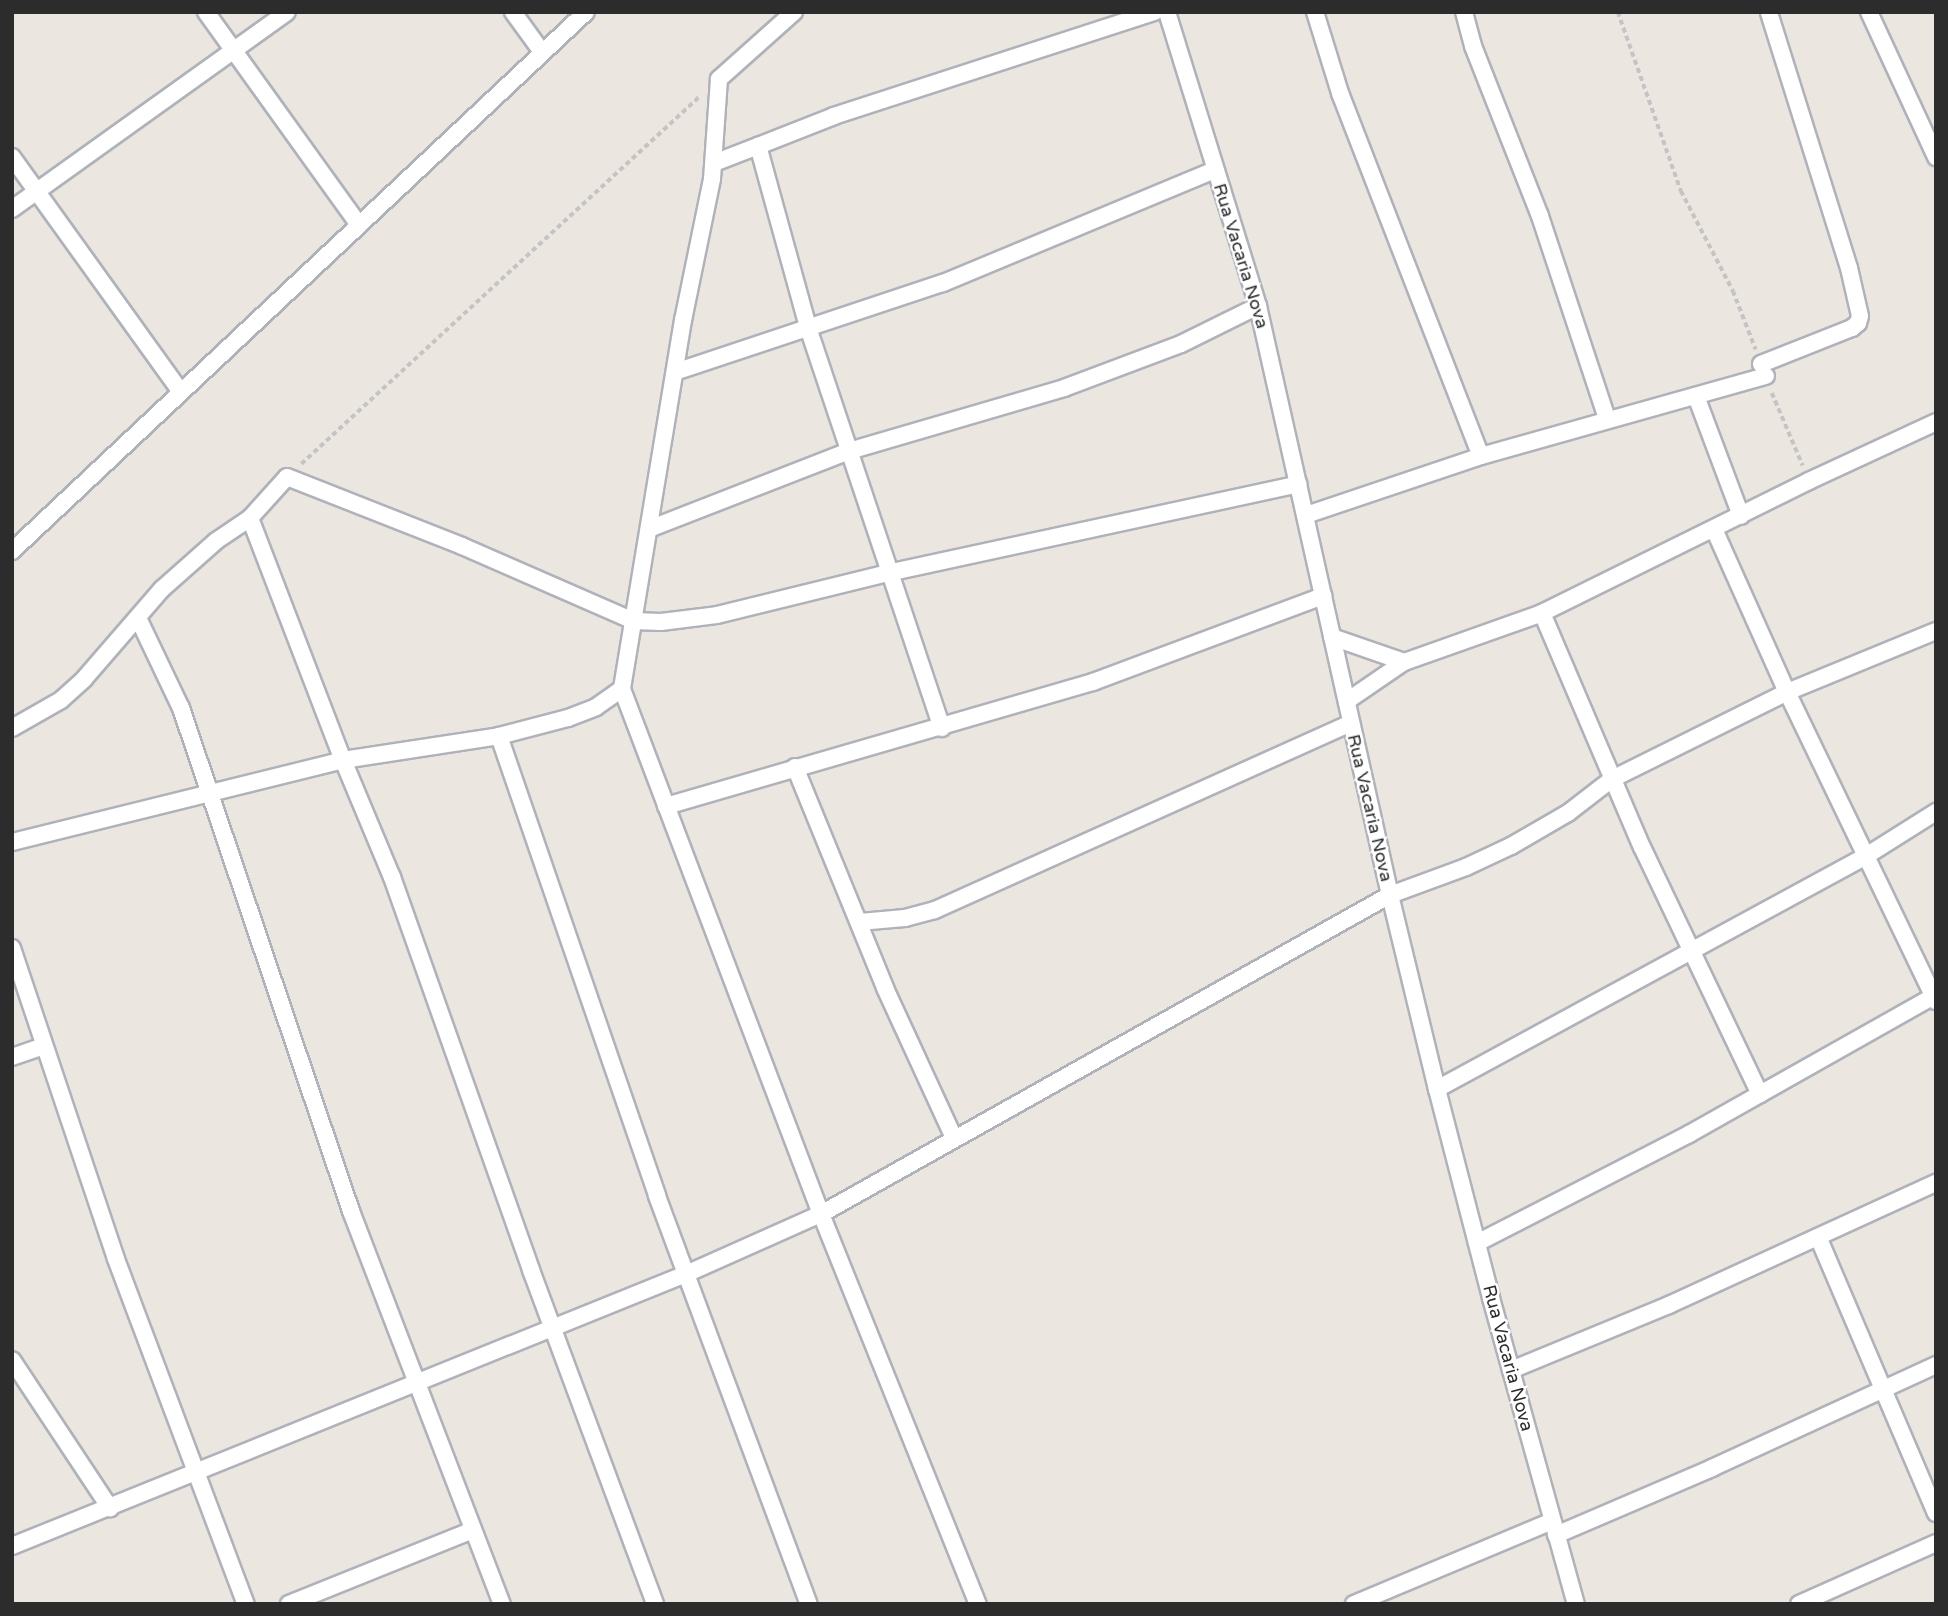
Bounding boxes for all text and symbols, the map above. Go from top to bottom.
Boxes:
street label: Rua Vacaria Nova [1209,181,1273,331]
street label: Rua Vacaria Nova [1343,732,1397,884]
street label: Rua Vacaria Nova [1478,1282,1538,1434]

